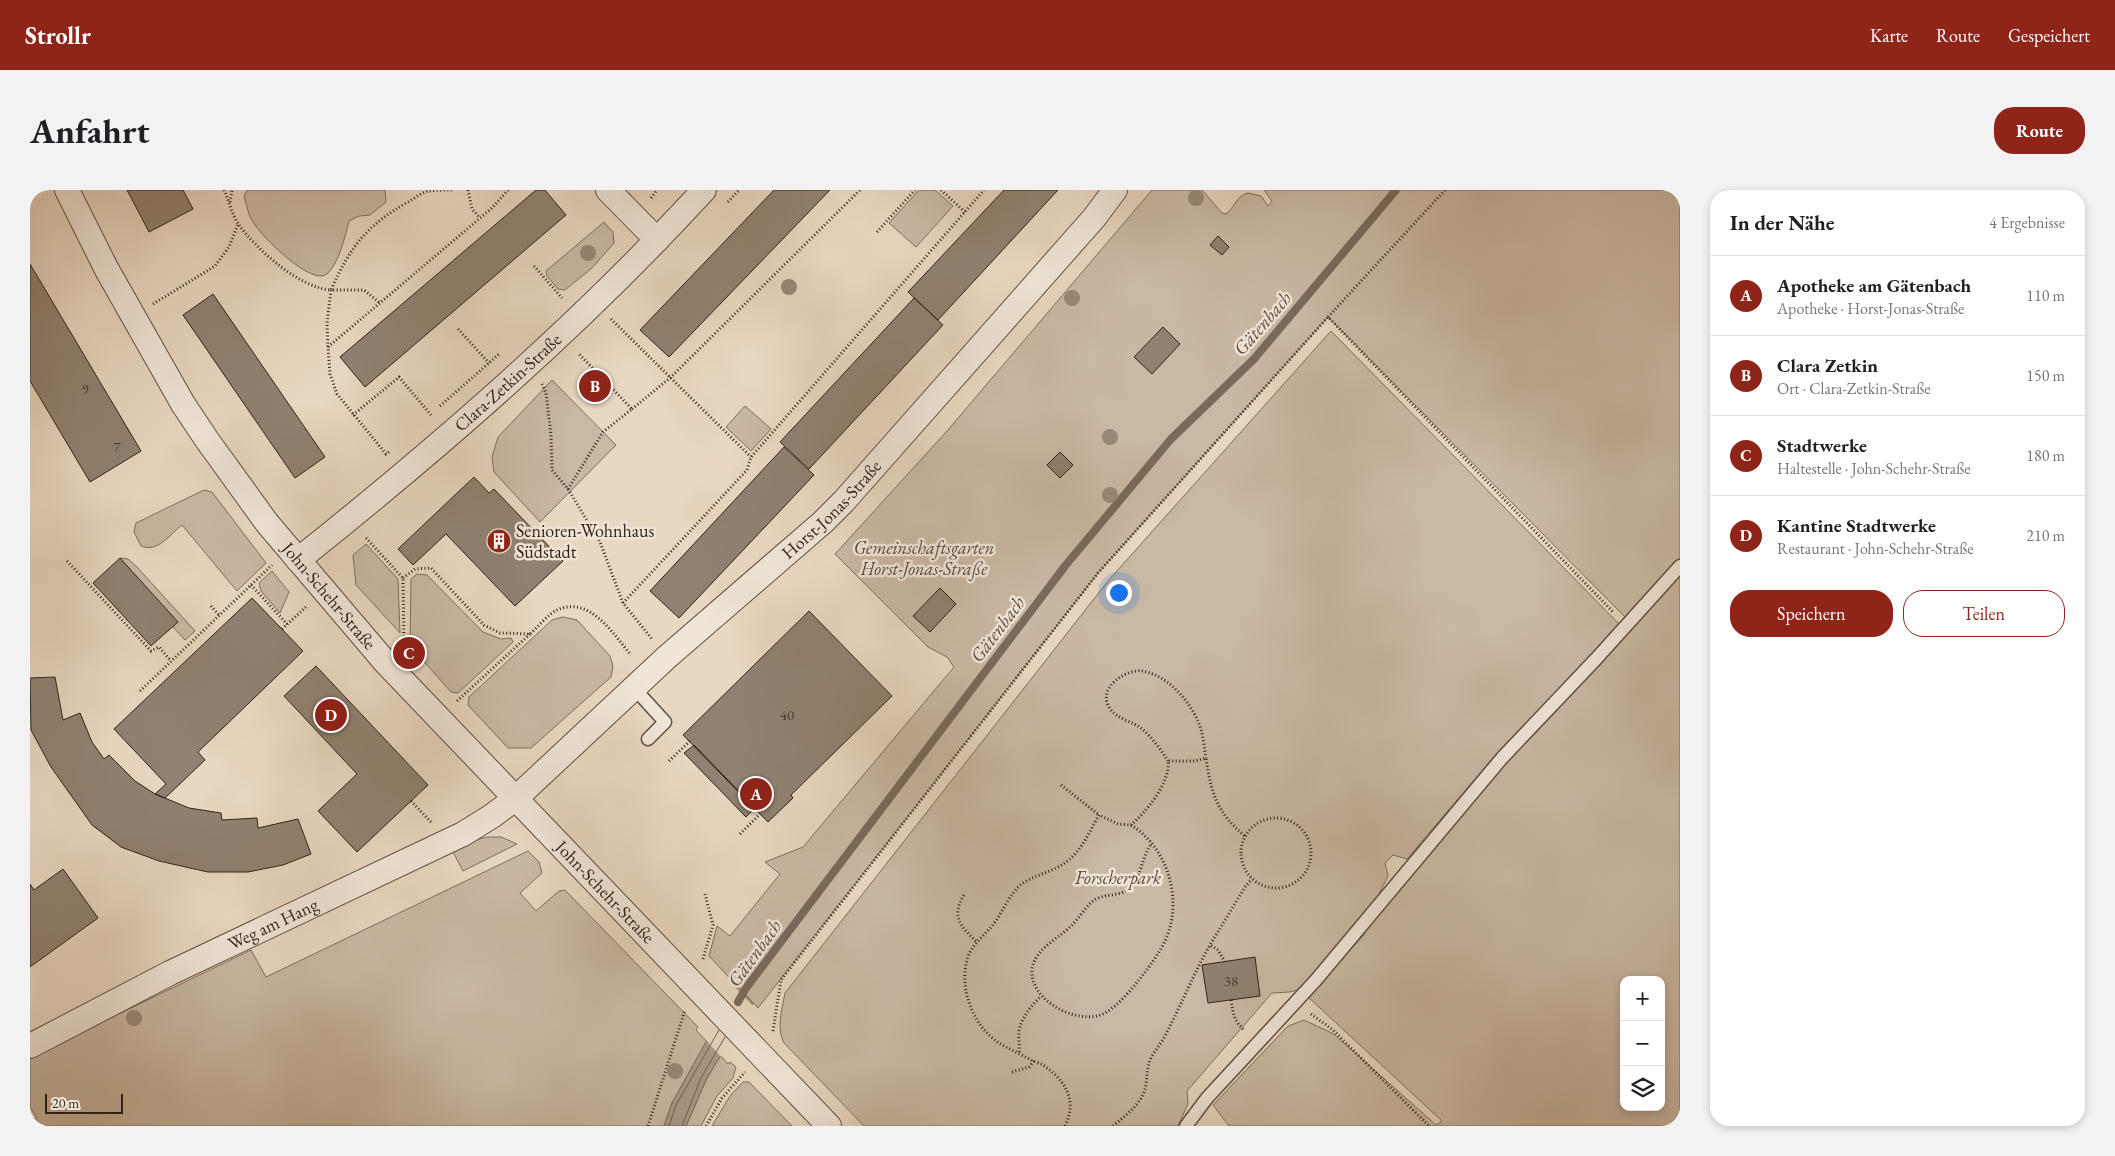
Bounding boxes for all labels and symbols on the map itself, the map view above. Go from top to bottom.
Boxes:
water label: Gätenbach [1228,286,1297,360]
street label: Clara-Zetkin-Straße [449,328,566,436]
pin: B [579,367,611,405]
house number: 9 [81,379,89,398]
house number: 7 [113,437,121,456]
street label: Horst-Jonas-Straße [776,455,886,564]
place label: Senioren-Wohnhaus Südstadt [516,519,654,563]
building icon: Senioren-Wohnhaus Südstadt [486,528,512,554]
street label: John-Schehr-Straße [276,536,382,654]
park label: Gemeinschaftsgarten Horst-Jonas-Straße [854,536,994,581]
your location [1106,580,1132,606]
water label: Gätenbach [964,591,1030,667]
pin: C [393,634,425,672]
pin: D [315,696,347,734]
house number: 40 [780,705,794,724]
pin: A [740,775,772,813]
street label: John-Schehr-Straße [550,834,660,948]
park label: Forscherpark [1074,866,1161,890]
street label: Weg am Hang [224,892,322,955]
water label: Gätenbach [722,915,787,992]
house number: 38 [1224,971,1238,990]
scale bar [45,1091,122,1114]

